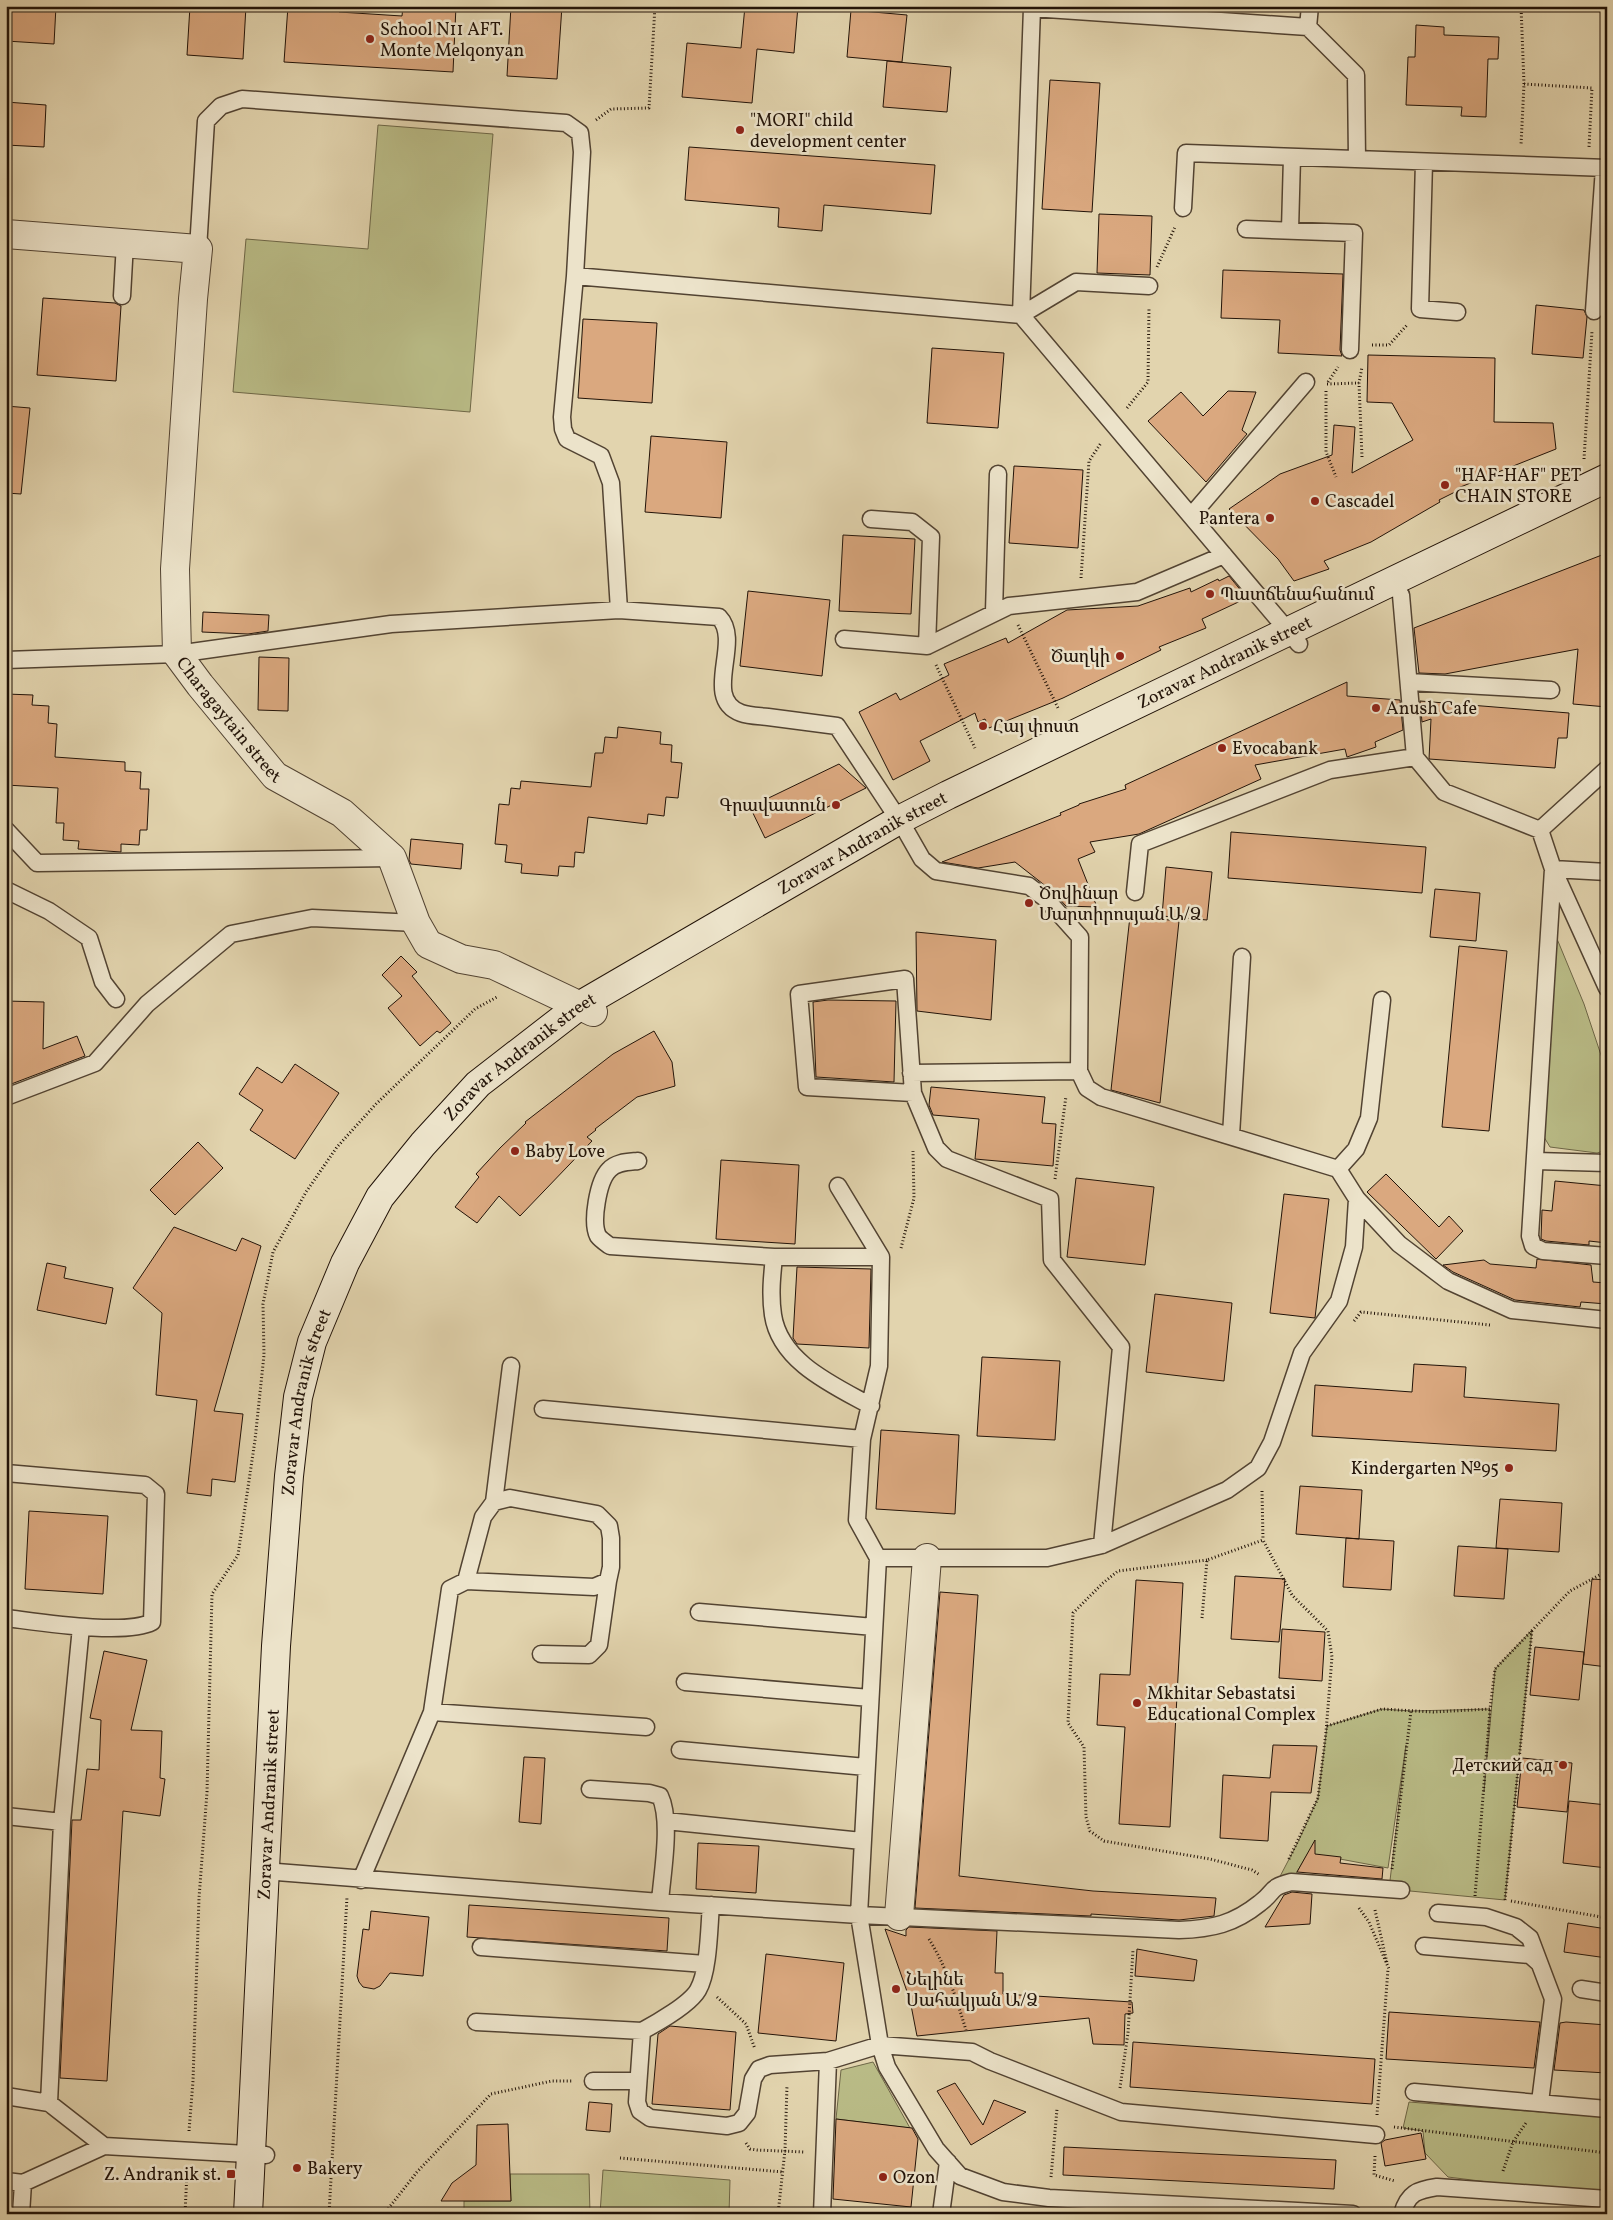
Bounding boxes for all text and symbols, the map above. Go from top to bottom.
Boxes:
place label: School N11 AFT. Monte Melqonyan [380,18,524,64]
marker: School N11 AFT. Monte Melqonyan [364,33,376,45]
place label: "MORI" child development center [750,109,907,155]
marker: "MORI" child development center [734,124,746,136]
place label: "HAF-HAF" PET CHAIN STORE [1455,464,1582,510]
marker: "HAF-HAF" PET CHAIN STORE [1439,479,1451,491]
place label: Cascadel [1325,490,1395,515]
marker: Cascadel [1309,495,1321,507]
place label: Pantera [1199,507,1260,532]
marker: Pantera [1264,512,1276,524]
place label: Պատճենահանում [1220,583,1375,608]
marker: Պատճենահանում [1204,588,1216,600]
street label: Zoravar Andranik street [1134,611,1317,716]
place label: Ծաղկի [1051,645,1110,670]
marker: Ծաղկի [1114,650,1126,662]
street label: Charagaytain street [169,652,284,791]
place label: Anush Cafe [1386,697,1477,722]
marker: Anush Cafe [1370,702,1382,714]
place label: Հայ փոստ [993,715,1079,740]
marker: Հայ փոստ [977,720,989,732]
place label: Evocabank [1232,737,1318,762]
marker: Evocabank [1216,742,1228,754]
street label: Zoravar Andranik street [773,786,952,902]
place label: Գրավատուն [719,794,826,819]
marker: Գրավատուն [830,799,842,811]
place label: Ծովինար Մարտիրոսյան Ա/Ձ [1039,882,1201,928]
marker: Ծովինար Մարտիրոսյան Ա/Ձ [1023,897,1035,909]
street label: Zoravar Andranik street [439,988,601,1127]
place label: Baby Love [525,1140,605,1165]
marker: Baby Love [509,1145,521,1157]
street label: Zoravar Andranik street [277,1305,338,1497]
place label: Kindergarten №95 [1351,1457,1499,1482]
marker: Kindergarten №95 [1503,1462,1515,1474]
place label: Mkhitar Sebastatsi Educational Complex [1147,1682,1316,1728]
marker: Mkhitar Sebastatsi Educational Complex [1131,1697,1143,1709]
street label: Zoravar Andranik street [252,1708,287,1901]
place label: Детский сад [1452,1754,1553,1779]
marker: Детский сад [1557,1759,1569,1771]
place label: Նելինե Սահակյան Ա/Ձ [906,1968,1038,2014]
marker: Նելինե Սահակյան Ա/Ձ [890,1983,902,1995]
place label: Bakery [307,2157,363,2182]
marker: Bakery [291,2162,303,2174]
place label: Z. Andranik st. [104,2163,221,2188]
place label: Ozon [893,2166,936,2191]
marker: Z. Andranik st. [225,2168,237,2180]
marker: Ozon [877,2171,889,2183]

